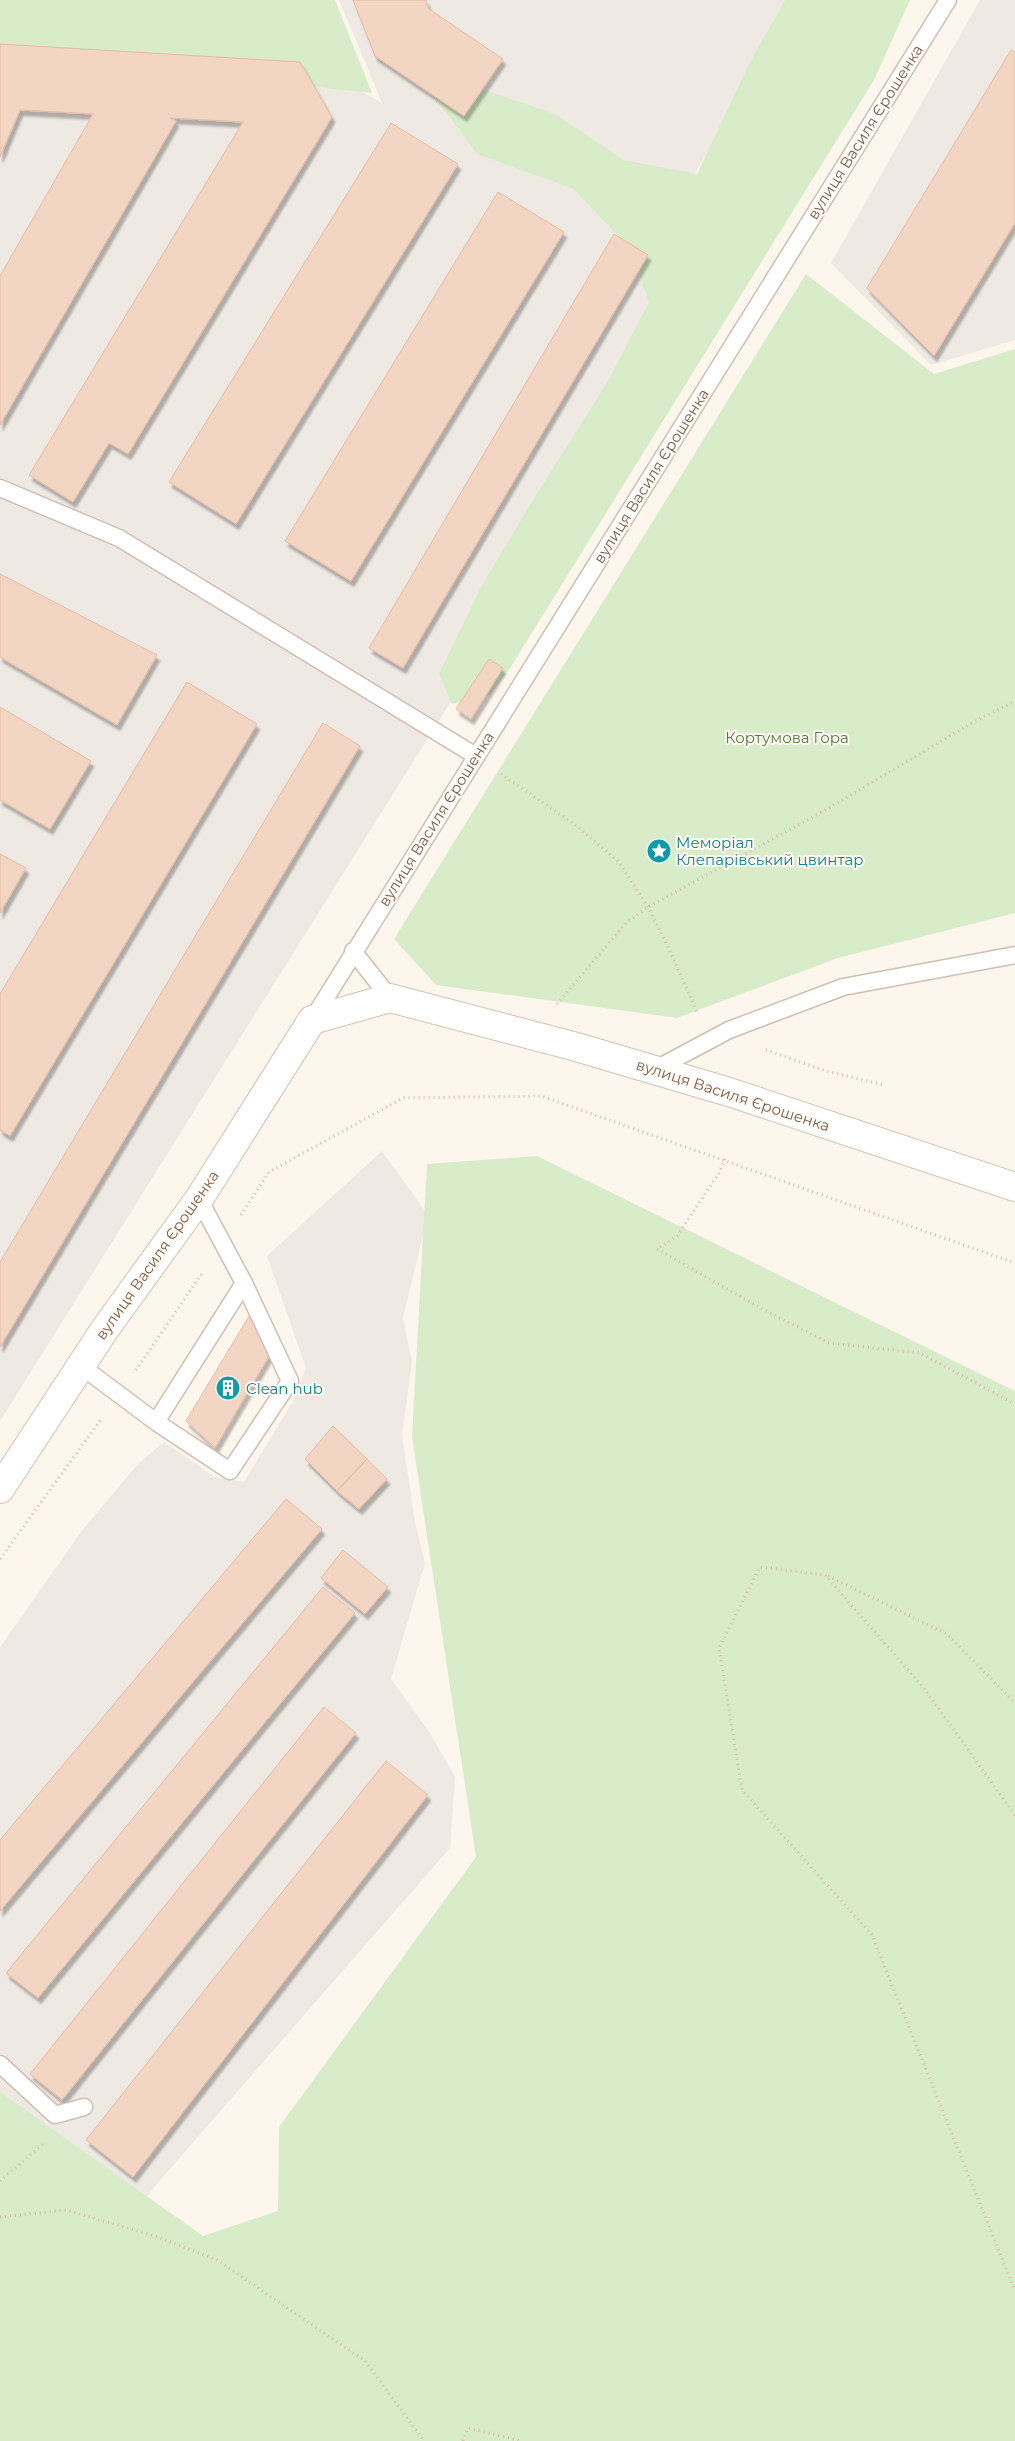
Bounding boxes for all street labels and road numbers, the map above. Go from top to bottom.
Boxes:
street label: вулиця Василя Єрошенка [803,41,927,223]
street label: вулиця Василя Єрошенка [589,385,713,567]
street label: вулиця Василя Єрошенка [374,728,498,910]
street label: вулиця Василя Єрошенка [634,1055,832,1135]
street label: вулиця Василя Єрошенка [91,1167,223,1343]

